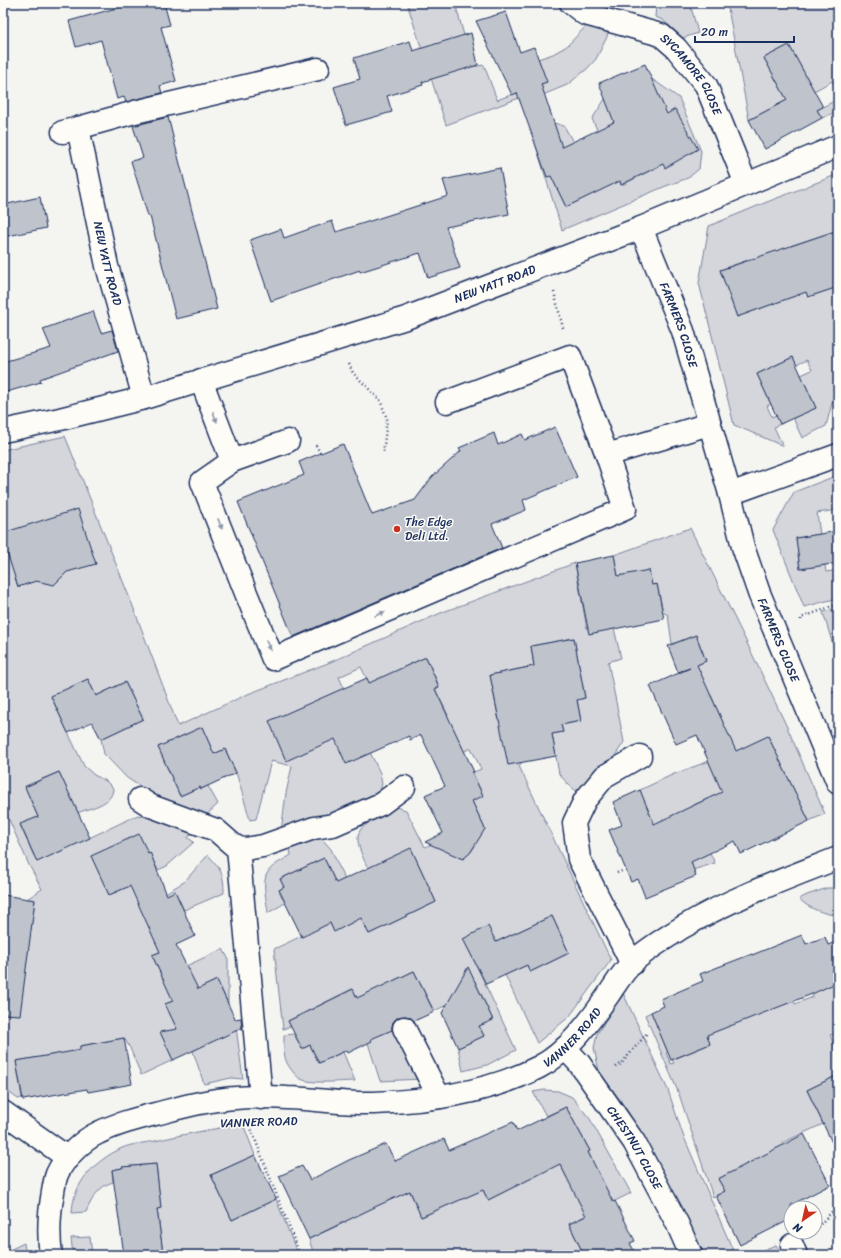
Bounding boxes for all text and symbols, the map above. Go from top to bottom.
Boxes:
scale bar [695,18,794,44]
text: 20 m [701,21,728,43]
street label: SYCAMORE CLOSE [655,28,729,120]
street label: NEW YATT ROAD [87,219,129,309]
street label: NEW YATT ROAD [451,258,540,310]
street label: FARMERS CLOSE [653,279,704,372]
one-way arrow [212,411,218,422]
place label: The Edge Deli Ltd. [405,511,452,547]
one-way arrow [217,519,223,531]
marker: The Edge Deli Ltd. [392,524,402,534]
street label: FARMERS CLOSE [751,594,806,687]
one-way arrow [374,610,386,616]
one-way arrow [265,640,271,652]
street label: VANNER ROAD [539,1002,607,1073]
street label: CHESTNUT CLOSE [601,1101,669,1195]
street label: VANNER ROAD [220,1110,298,1134]
north arrow [783,1200,823,1240]
text: N [789,1218,807,1238]

